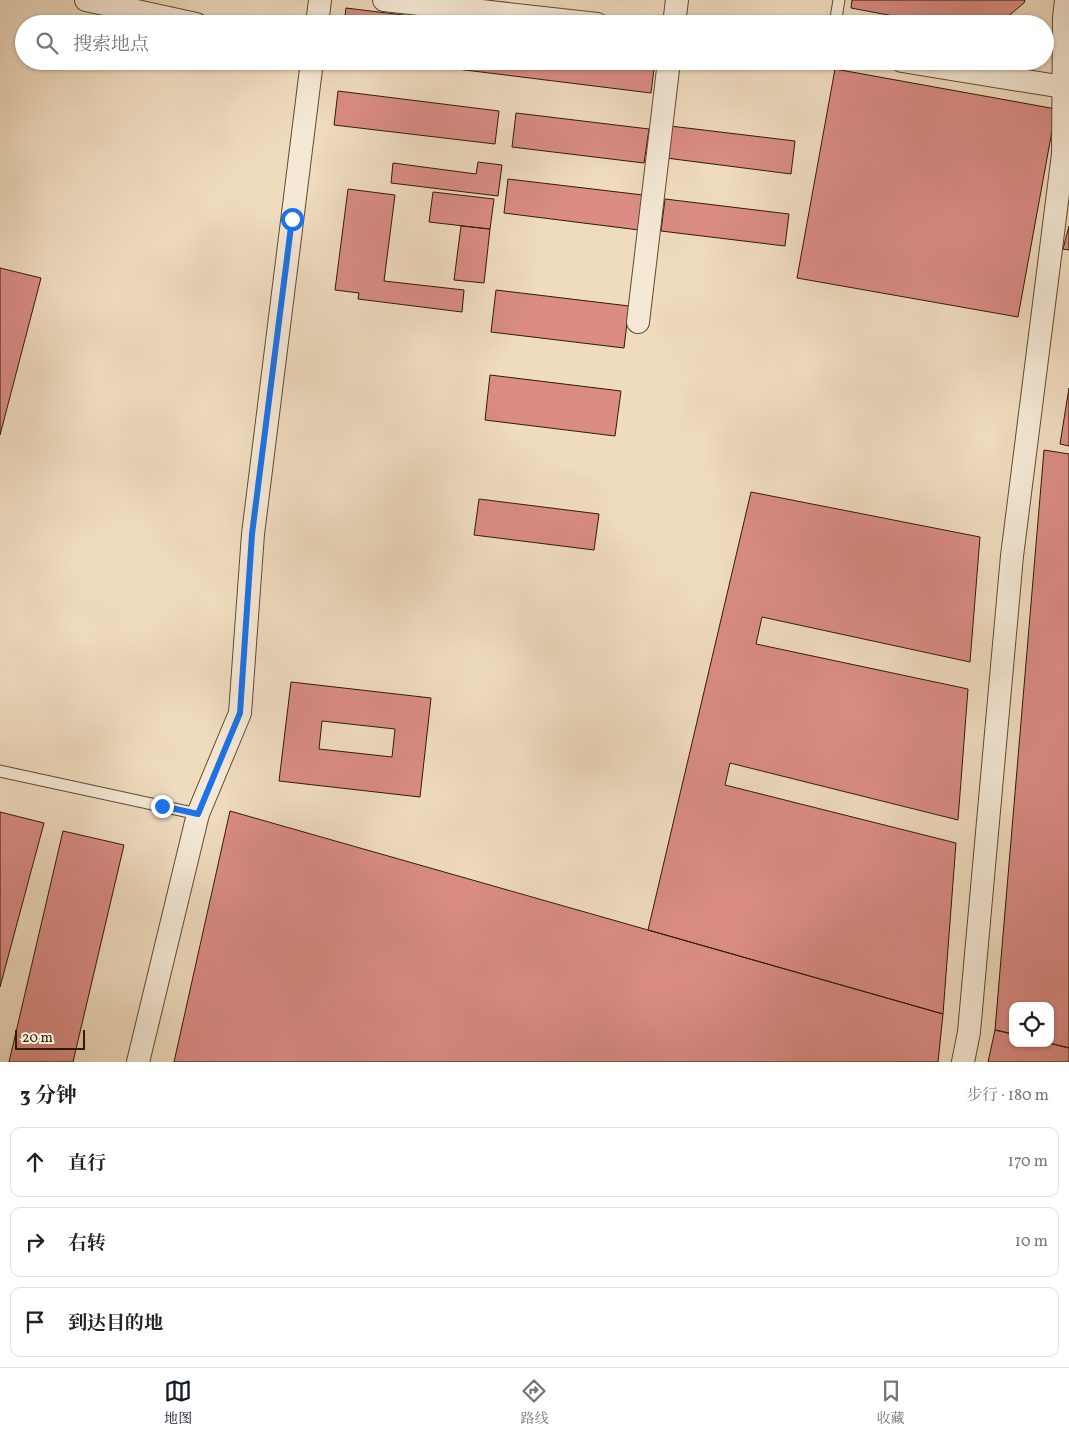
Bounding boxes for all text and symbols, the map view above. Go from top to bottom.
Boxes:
search box [15,15,1054,70]
icon: search [33,29,61,57]
text: 搜索地点 [73,32,149,58]
route start [281,208,304,231]
route end [151,795,174,818]
map controls [1009,1002,1054,1047]
button: locate [1009,1002,1054,1047]
scale bar [15,1027,85,1050]
text: 20 m [22,1029,53,1048]
text: 3 分钟 [20,1082,77,1111]
text: 步行 · 180 m [966,1085,1049,1107]
icon: ahead [21,1148,49,1176]
text: 直行 [68,1151,106,1177]
text: 170 m [1008,1151,1048,1173]
icon: right [21,1228,49,1256]
text: 右转 [68,1231,106,1257]
text: 10 m [1015,1231,1048,1253]
icon: arrive [21,1308,49,1336]
text: 到达目的地 [68,1311,163,1337]
tab: 地图 [164,1377,192,1429]
tab: 路线 [520,1377,548,1429]
tab: 收藏 [877,1377,905,1429]

